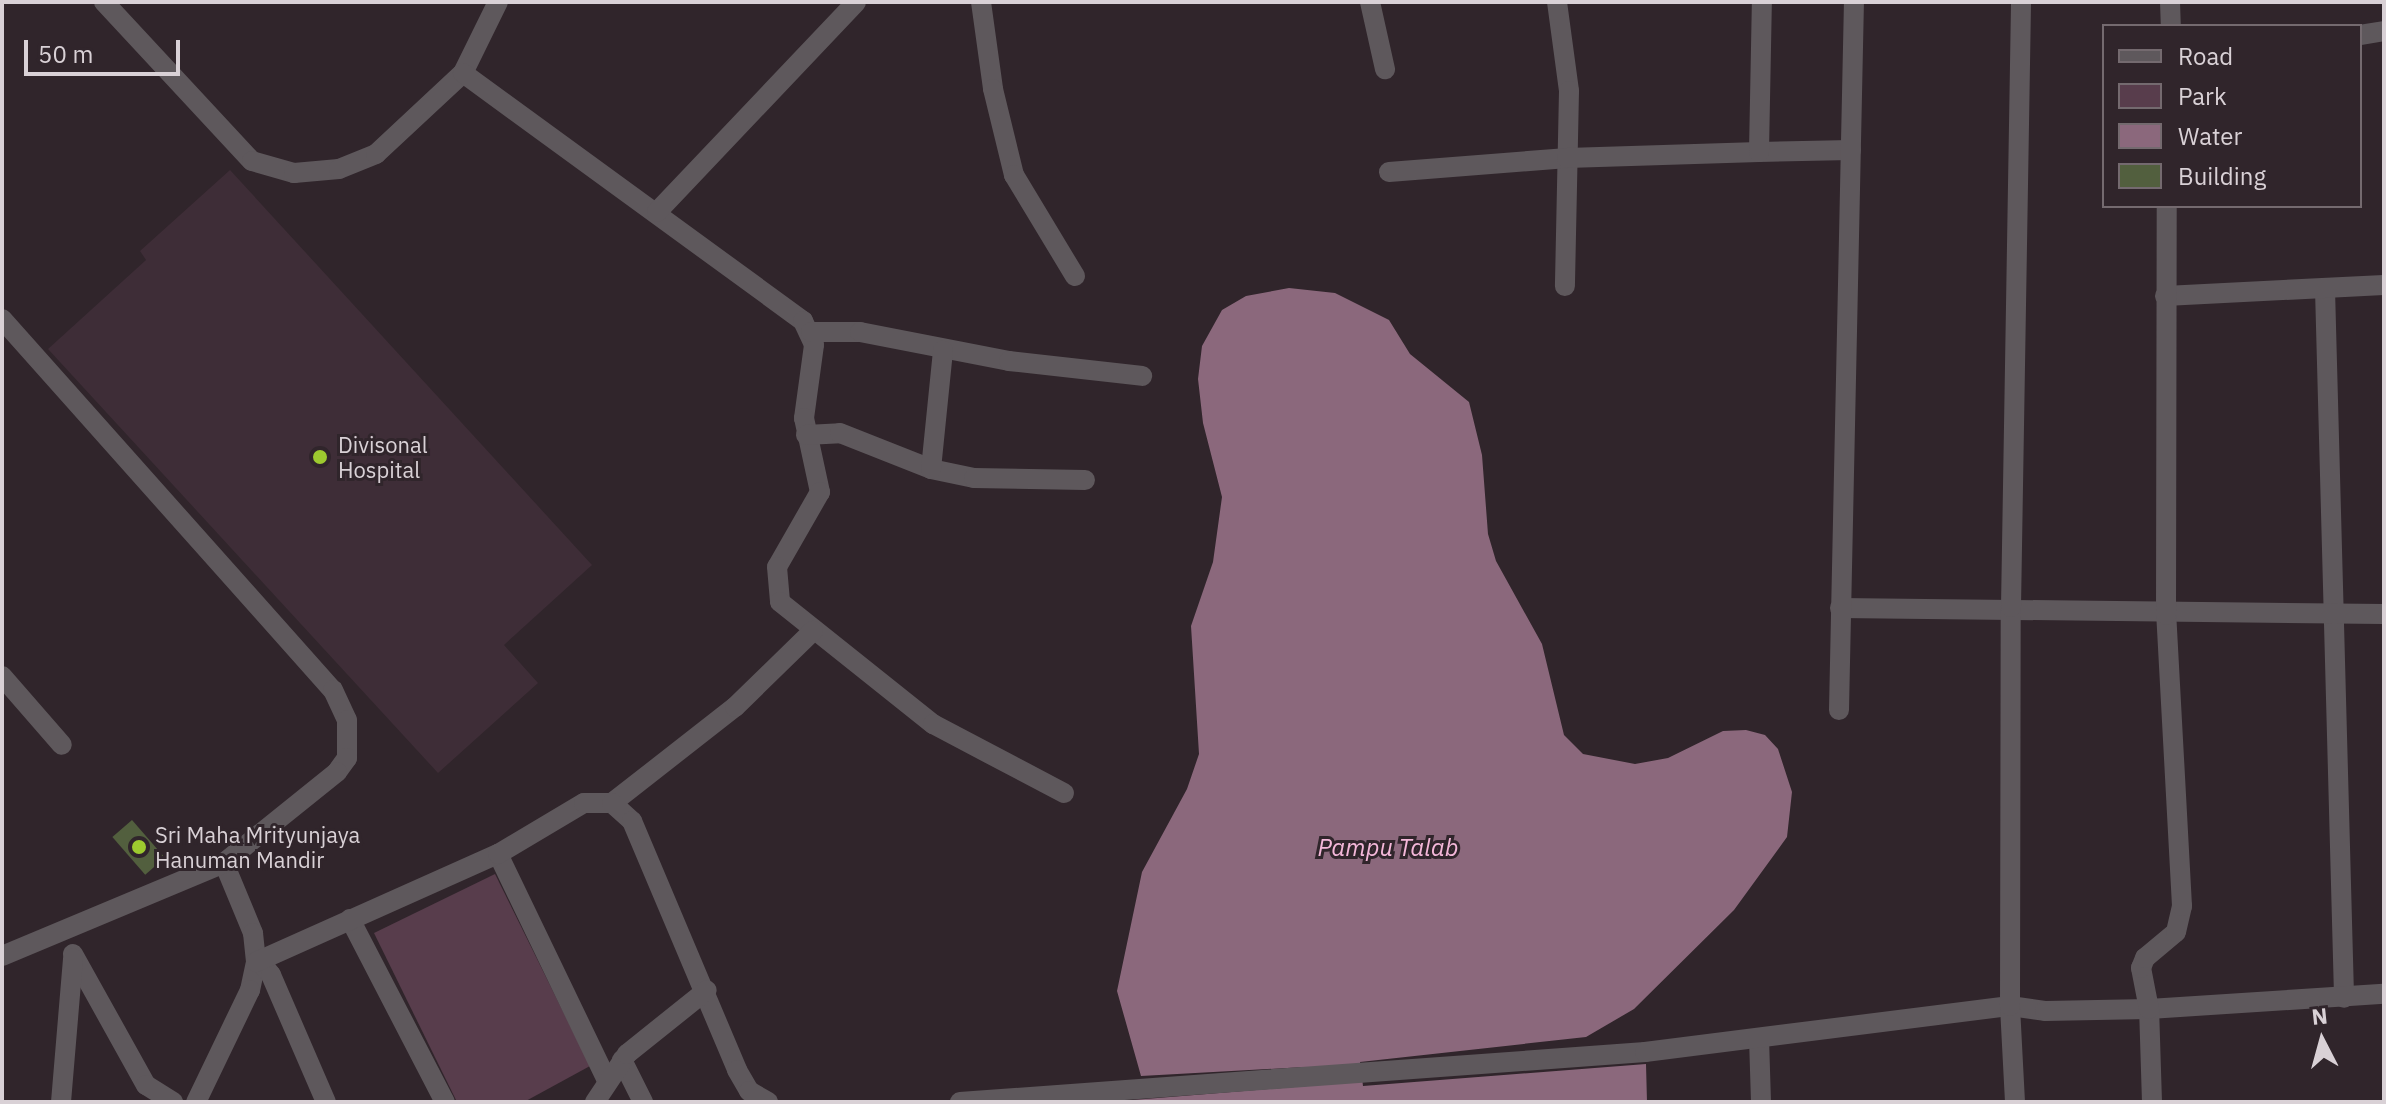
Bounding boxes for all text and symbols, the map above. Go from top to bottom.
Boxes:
scale bar [28,24,184,74]
legend [2102,24,2362,208]
text: 50 m [38,38,93,70]
text: Road [2178,40,2233,72]
text: Park [2178,80,2227,112]
text: Water [2178,120,2242,152]
text: Building [2178,160,2266,192]
place label: Divisonal Hospital [338,431,428,482]
marker: Divisonal Hospital [309,446,331,468]
place label: Sri Maha Mrityunjaya Hanuman Mandir [155,821,360,872]
water label: Pampu Talab [1318,834,1458,862]
marker: Sri Maha Mrityunjaya Hanuman Mandir [130,838,148,856]
north arrow [2282,1000,2362,1080]
text: N [2310,1000,2329,1031]

